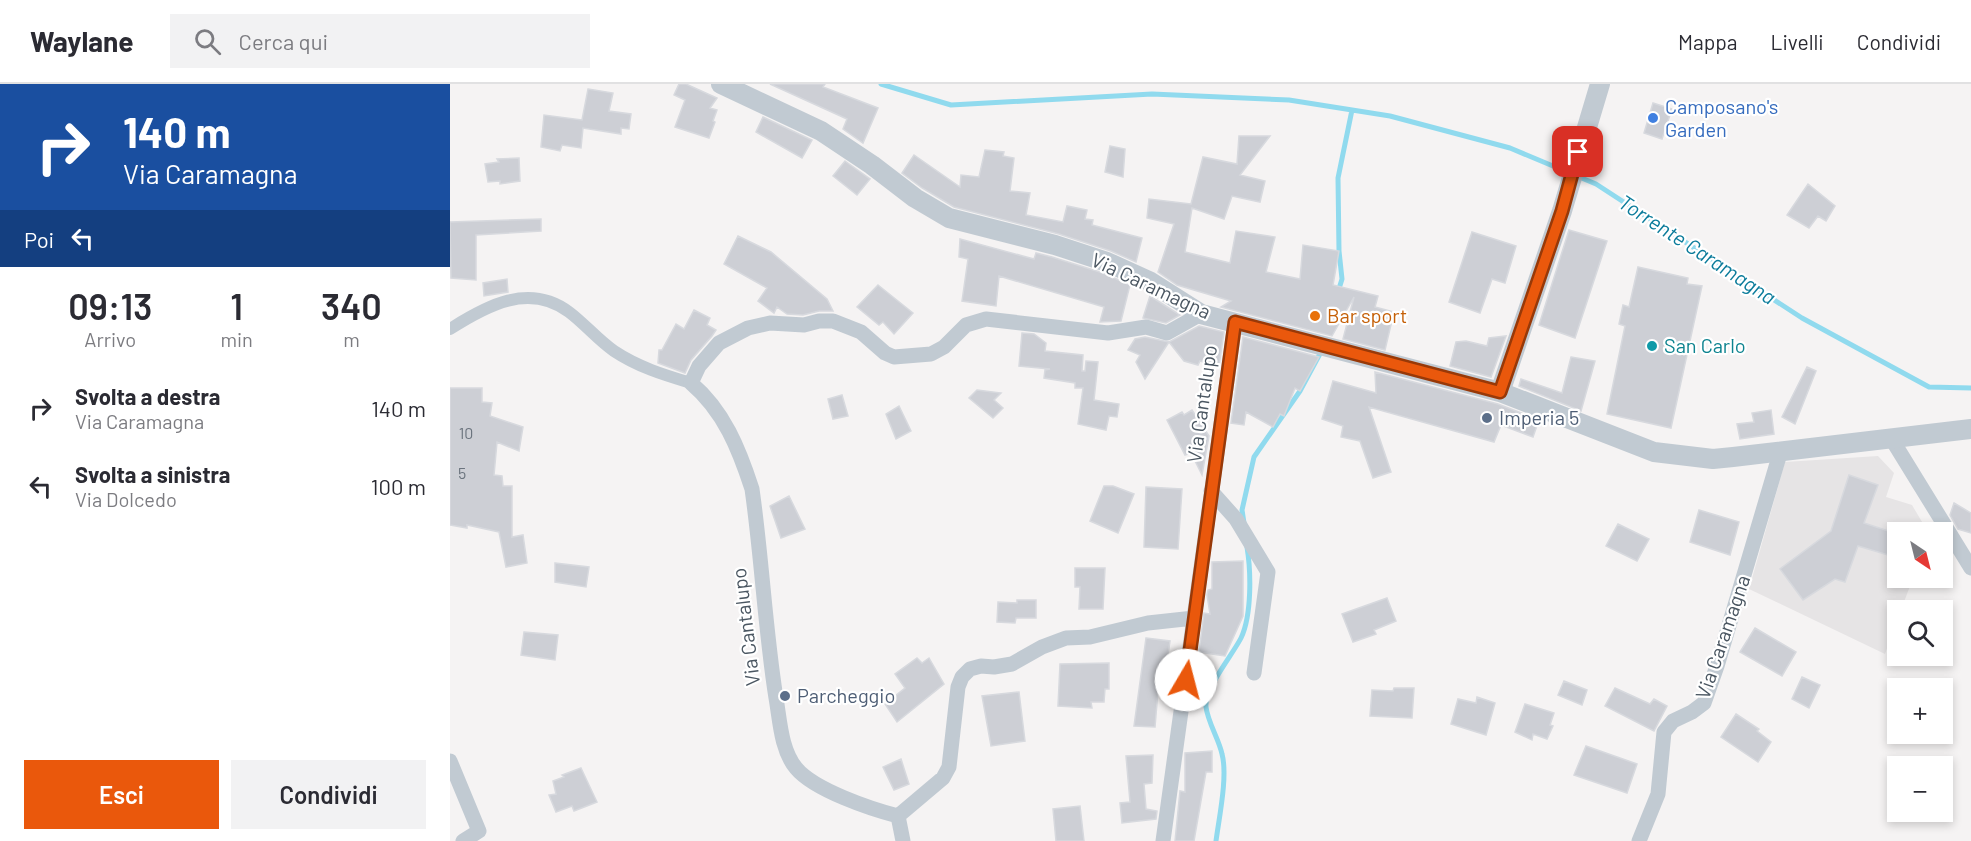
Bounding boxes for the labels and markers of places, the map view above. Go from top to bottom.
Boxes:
place label: Camposano's Garden [1665,94,1778,141]
marker: Camposano's Garden [1646,111,1660,125]
pin [1552,126,1603,177]
place label: Bar sport [1327,303,1407,327]
marker: Bar sport [1308,309,1322,323]
place label: San Carlo [1664,333,1746,357]
marker: San Carlo [1645,339,1659,353]
place label: Imperia 5 [1499,405,1579,429]
marker: Imperia 5 [1480,411,1494,425]
place label: Parcheggio [797,683,895,707]
marker: Parcheggio [778,689,792,703]

